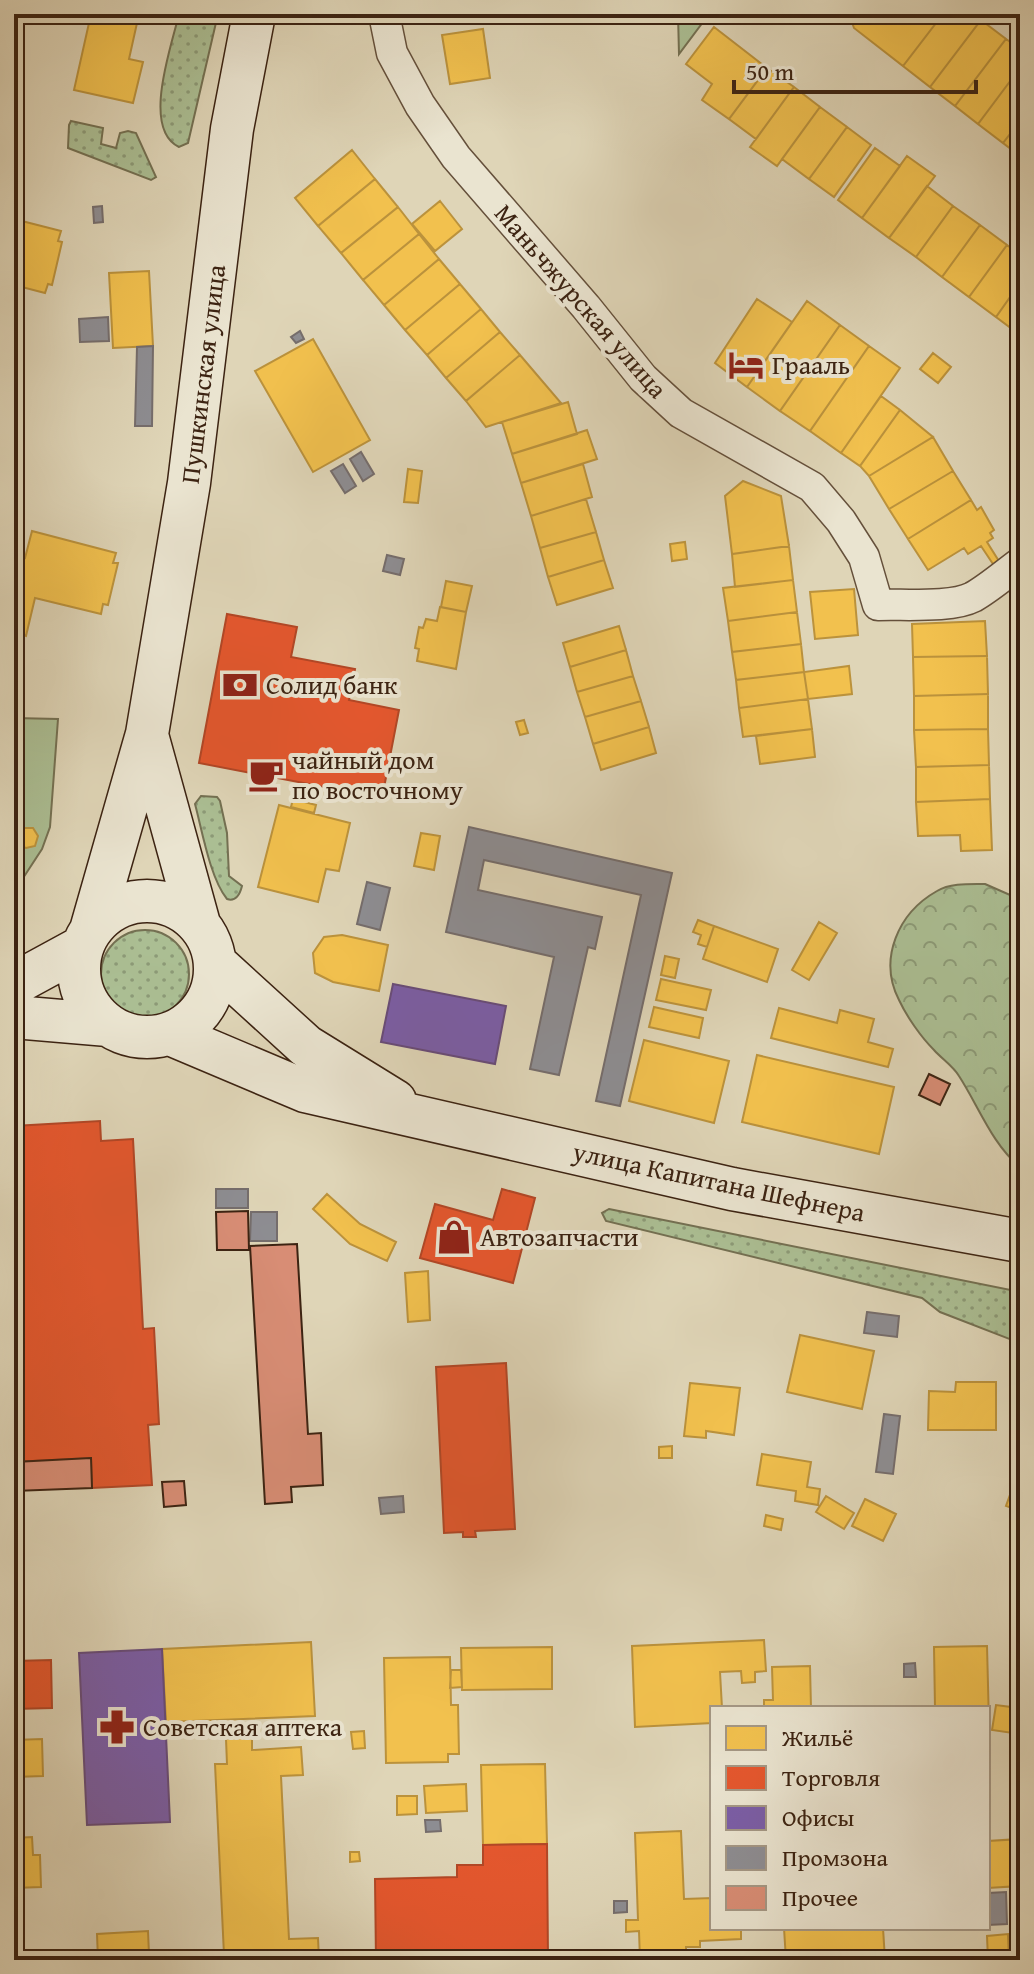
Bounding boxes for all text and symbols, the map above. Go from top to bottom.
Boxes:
scale bar [734,44,976,94]
text: 50 m [746,54,794,89]
street label: Маньчжурская улица [486,195,678,407]
street label: Пушкинская улица [170,262,235,486]
place label: Грааль [772,345,850,384]
hotel icon: Грааль [727,346,765,384]
place label: Солид банк [266,665,398,704]
bank icon: Солид банк [221,666,259,704]
place label: чайный дом по восточному [292,740,463,809]
cafe icon: чайный дом по восточному [247,756,285,794]
street label: улица Капитана Шефнера [569,1131,869,1232]
place label: Автозапчасти [480,1217,638,1256]
shop icon: Автозапчасти [435,1218,473,1256]
legend [710,1706,990,1930]
place label: Советская аптека [143,1707,343,1746]
pharmacy icon: Советская аптека [98,1708,136,1746]
text: Жильё [781,1720,853,1755]
text: Торговля [782,1760,880,1795]
text: Офисы [782,1800,855,1835]
text: Промзона [782,1840,888,1875]
text: Прочее [782,1880,858,1915]

